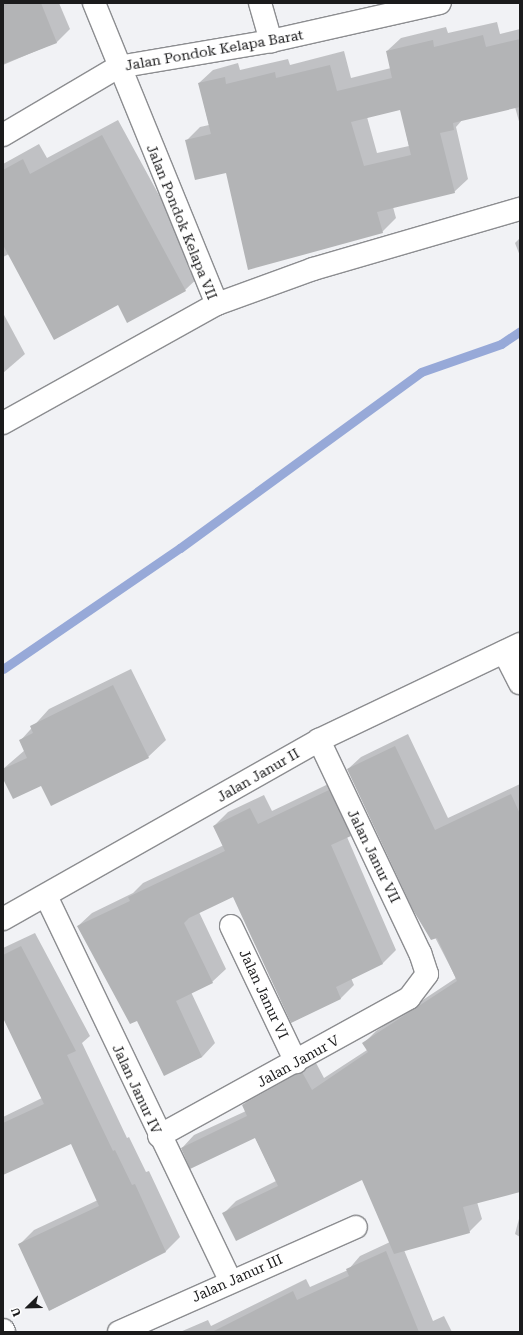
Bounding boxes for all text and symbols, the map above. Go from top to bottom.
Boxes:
street label: Jalan Pondok Kelapa Barat [124,26,304,74]
street label: Jalan Pondok Kelapa VII [143,142,221,302]
street label: Jalan Janur II [214,745,302,805]
street label: Jalan Janur VII [344,806,404,906]
street label: Jalan Janur VI [236,947,292,1041]
street label: Jalan Janur V [254,1031,342,1091]
street label: Jalan Janur IV [109,1042,165,1136]
street label: Jalan Janur III [189,1251,285,1305]
north arrow [8,1287,48,1327]
text: U [9,1305,24,1318]

